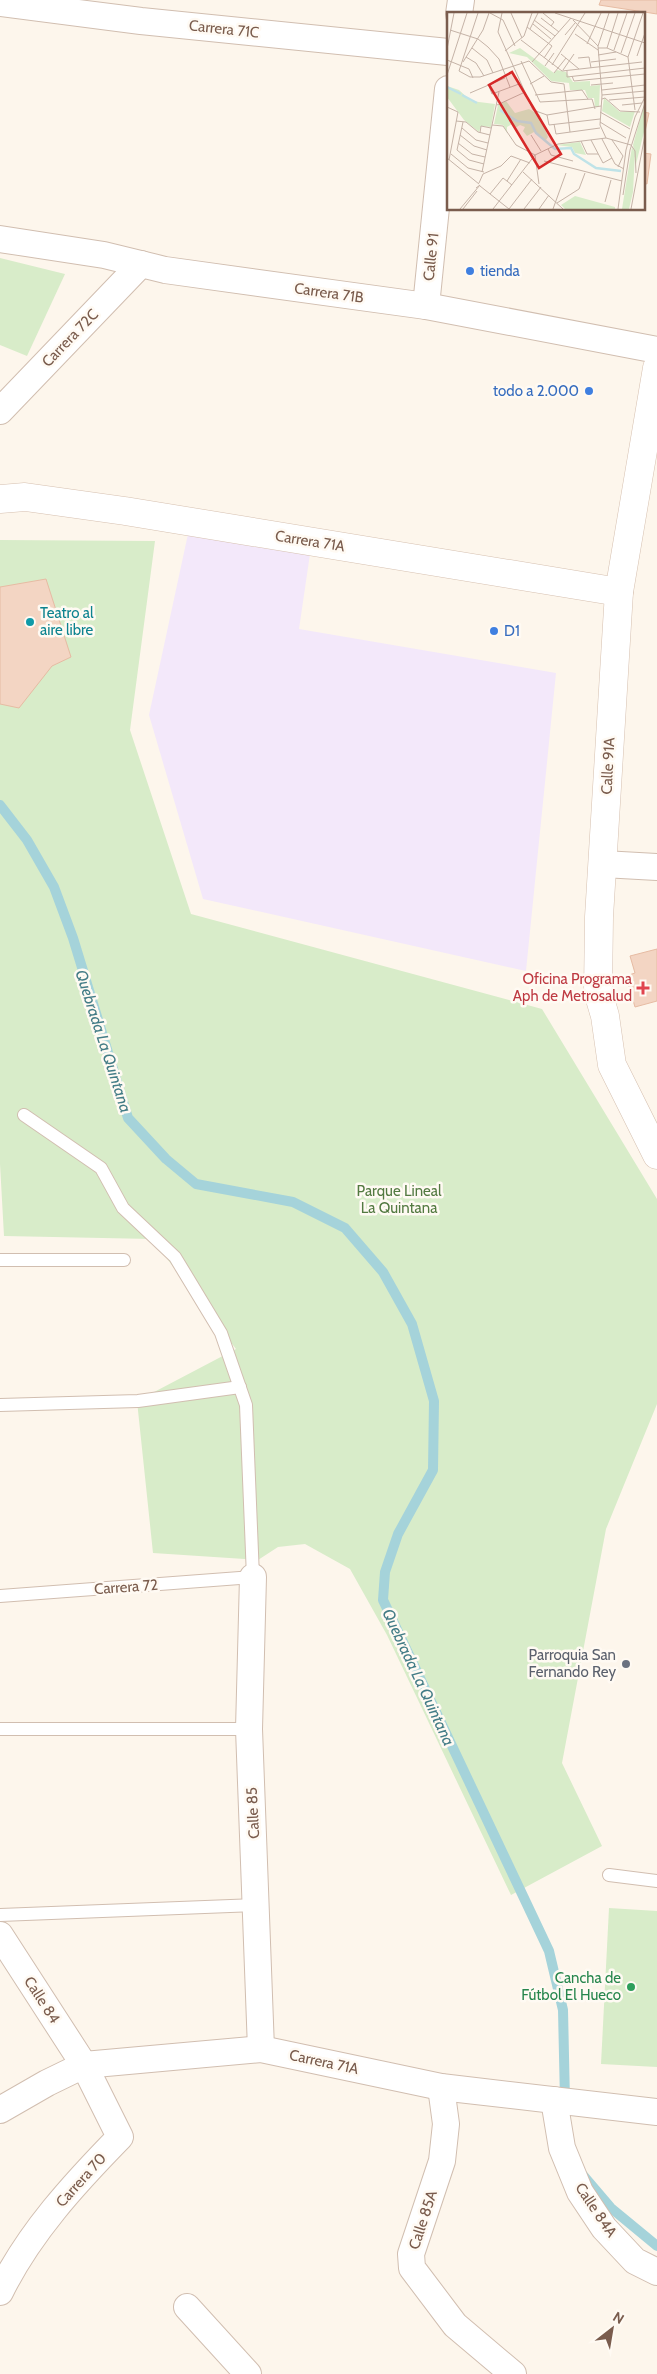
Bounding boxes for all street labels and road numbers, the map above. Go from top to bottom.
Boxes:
street label: Carrera 71C [188,16,260,42]
street label: Calle 91 [420,232,442,282]
street label: Carrera 71B [293,279,365,307]
street label: Carrera 72C [38,305,102,371]
street label: Carrera 71A [274,527,347,556]
street label: Calle 91A [598,736,619,795]
street label: Carrera 72 [93,1576,159,1598]
street label: Calle 85 [243,1787,263,1839]
street label: Calle 84 [20,1973,64,2027]
street label: Carrera 71A [288,2046,361,2078]
street label: Carrera 70 [52,2149,110,2211]
street label: Calle 84A [571,2179,621,2241]
street label: Calle 85A [405,2188,441,2252]

